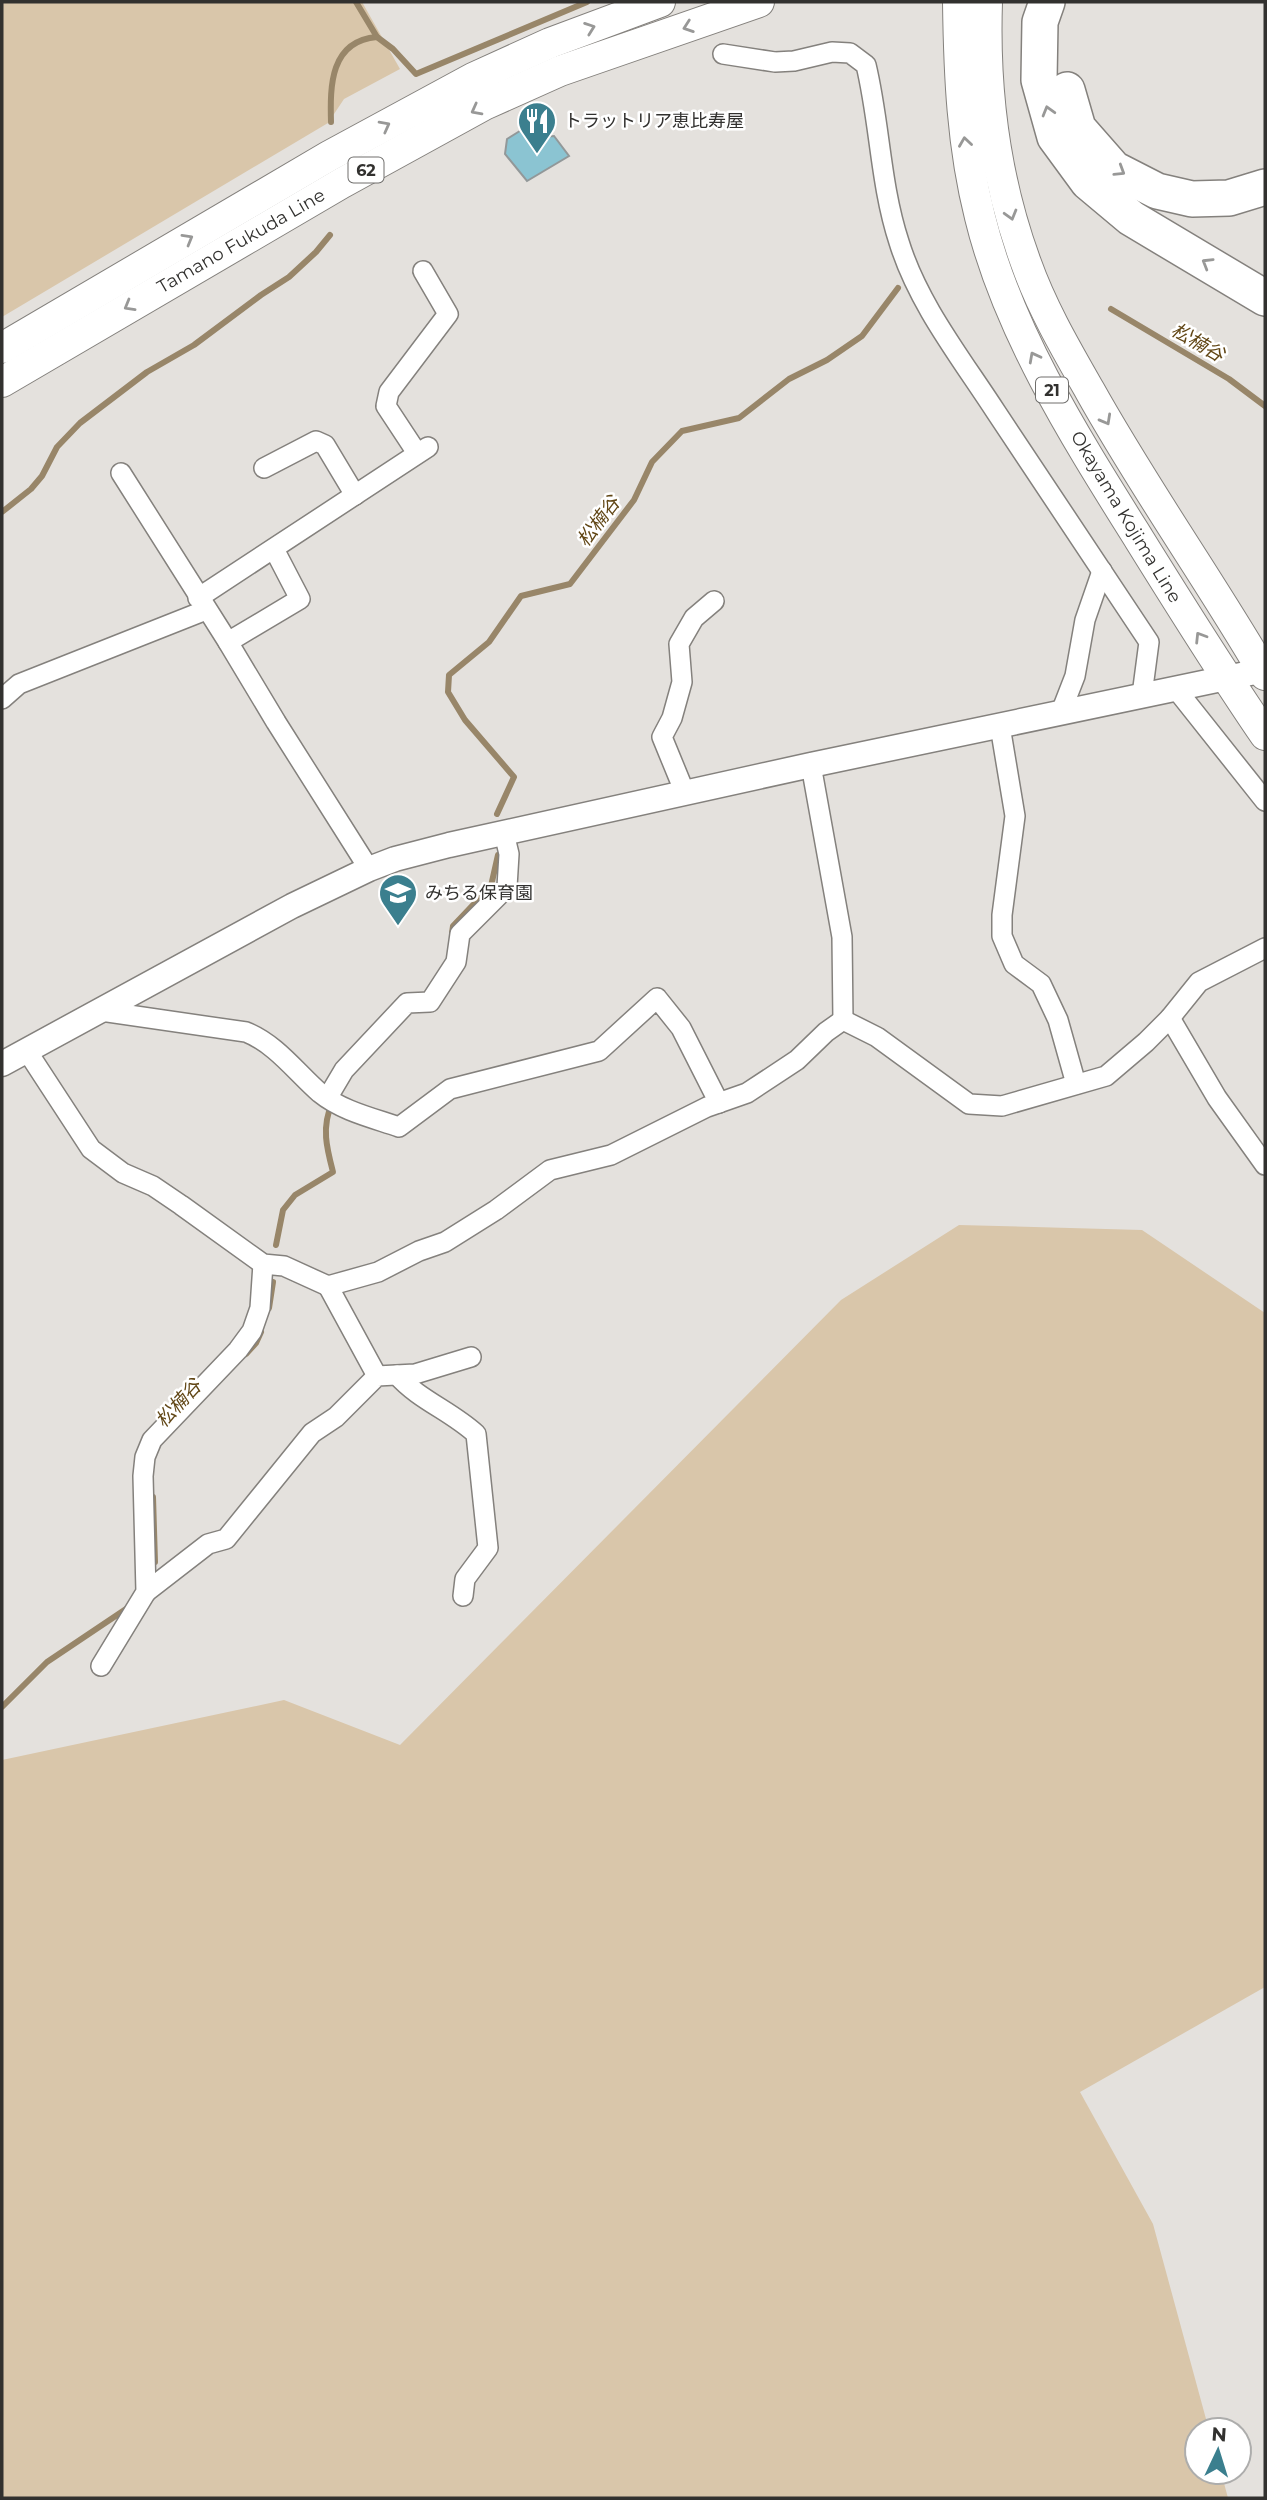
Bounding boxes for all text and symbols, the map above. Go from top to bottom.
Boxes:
one-way arrow [682,19,694,33]
one-way arrow [583,22,595,36]
restaurant icon: トラットリア恵比寿屋 [516,100,558,155]
one-way arrow [471,101,483,115]
one-way arrow [1041,105,1056,117]
place label: トラットリア恵比寿屋 [564,110,744,132]
one-way arrow [378,121,390,134]
one-way arrow [958,136,973,148]
road number: 62 [348,158,384,182]
one-way arrow [1112,162,1125,175]
street label: Tamano Fukuda Line [153,184,329,298]
one-way arrow [1002,209,1017,221]
one-way arrow [180,234,193,247]
one-way arrow [1202,258,1215,271]
one-way arrow [123,298,136,311]
water label: 松楠谷 [1167,318,1230,368]
one-way arrow [1029,352,1043,364]
road number: 21 [1036,378,1068,402]
one-way arrow [1098,413,1111,426]
street label: Okayama Kojima Line [1066,427,1186,607]
water label: 松楠谷 [572,490,626,551]
one-way arrow [1196,632,1209,645]
school or university icon: みちる保育園 [377,872,419,927]
place label: みちる保育園 [425,882,533,904]
water label: 松楠谷 [151,1373,208,1432]
north arrow [1183,2416,1253,2486]
text: N [1211,2423,1228,2447]

